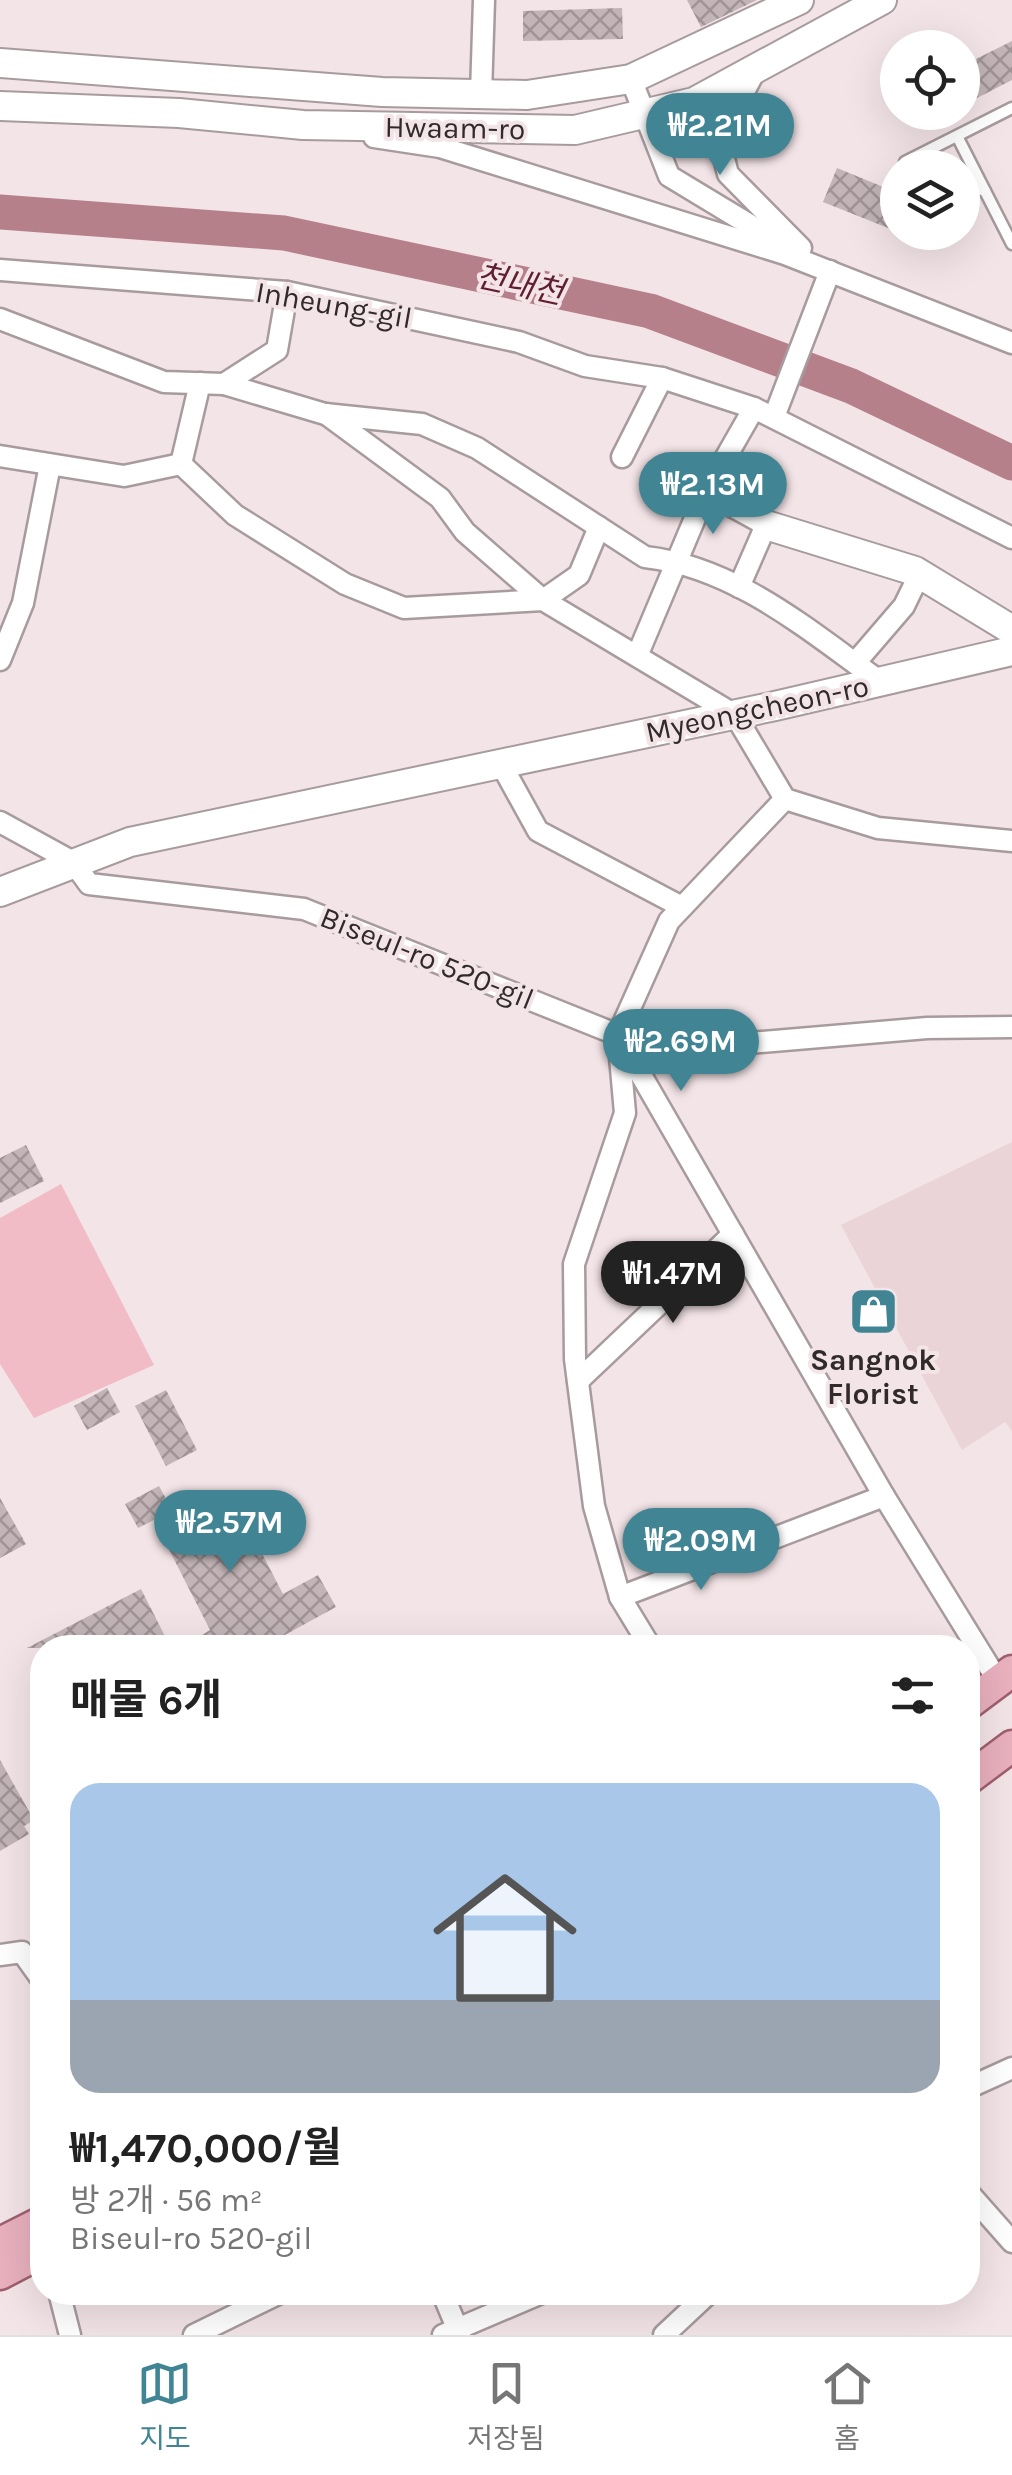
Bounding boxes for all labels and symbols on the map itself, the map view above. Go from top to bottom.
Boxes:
pin: ₩2.21M [639,93,801,178]
street label: Hwaam-ro [384,109,526,147]
water label: 천내천 [473,257,570,313]
street label: Inheung-gil [253,274,415,336]
pin: ₩2.13M [632,452,794,537]
street label: Myeongcheon-ro [642,668,872,750]
street label: Biseul-ro 520-gil [315,899,539,1017]
pin: ₩2.69M [600,1009,762,1094]
pin: ₩1.47M [592,1241,754,1326]
shop icon: Sangnok Florist [847,1285,899,1337]
place label: Sangnok Florist [810,1342,936,1412]
pin: ₩2.57M [149,1490,311,1575]
pin: ₩2.09M [620,1508,782,1593]

